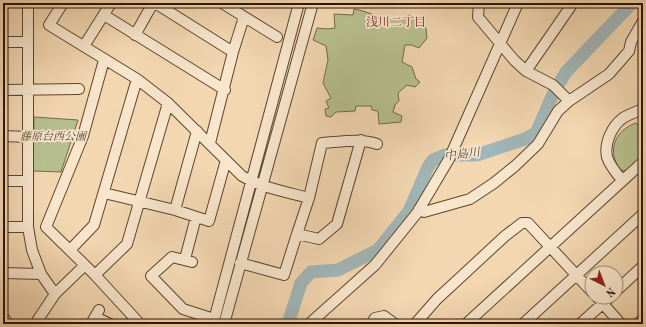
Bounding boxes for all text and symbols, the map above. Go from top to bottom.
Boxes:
district label: 浅川二丁目 [366,15,426,29]
park label: 藤原台西公園 [20,130,88,143]
water label: 中島川 [443,145,483,163]
north arrow [584,265,624,305]
text: N [602,284,616,299]

